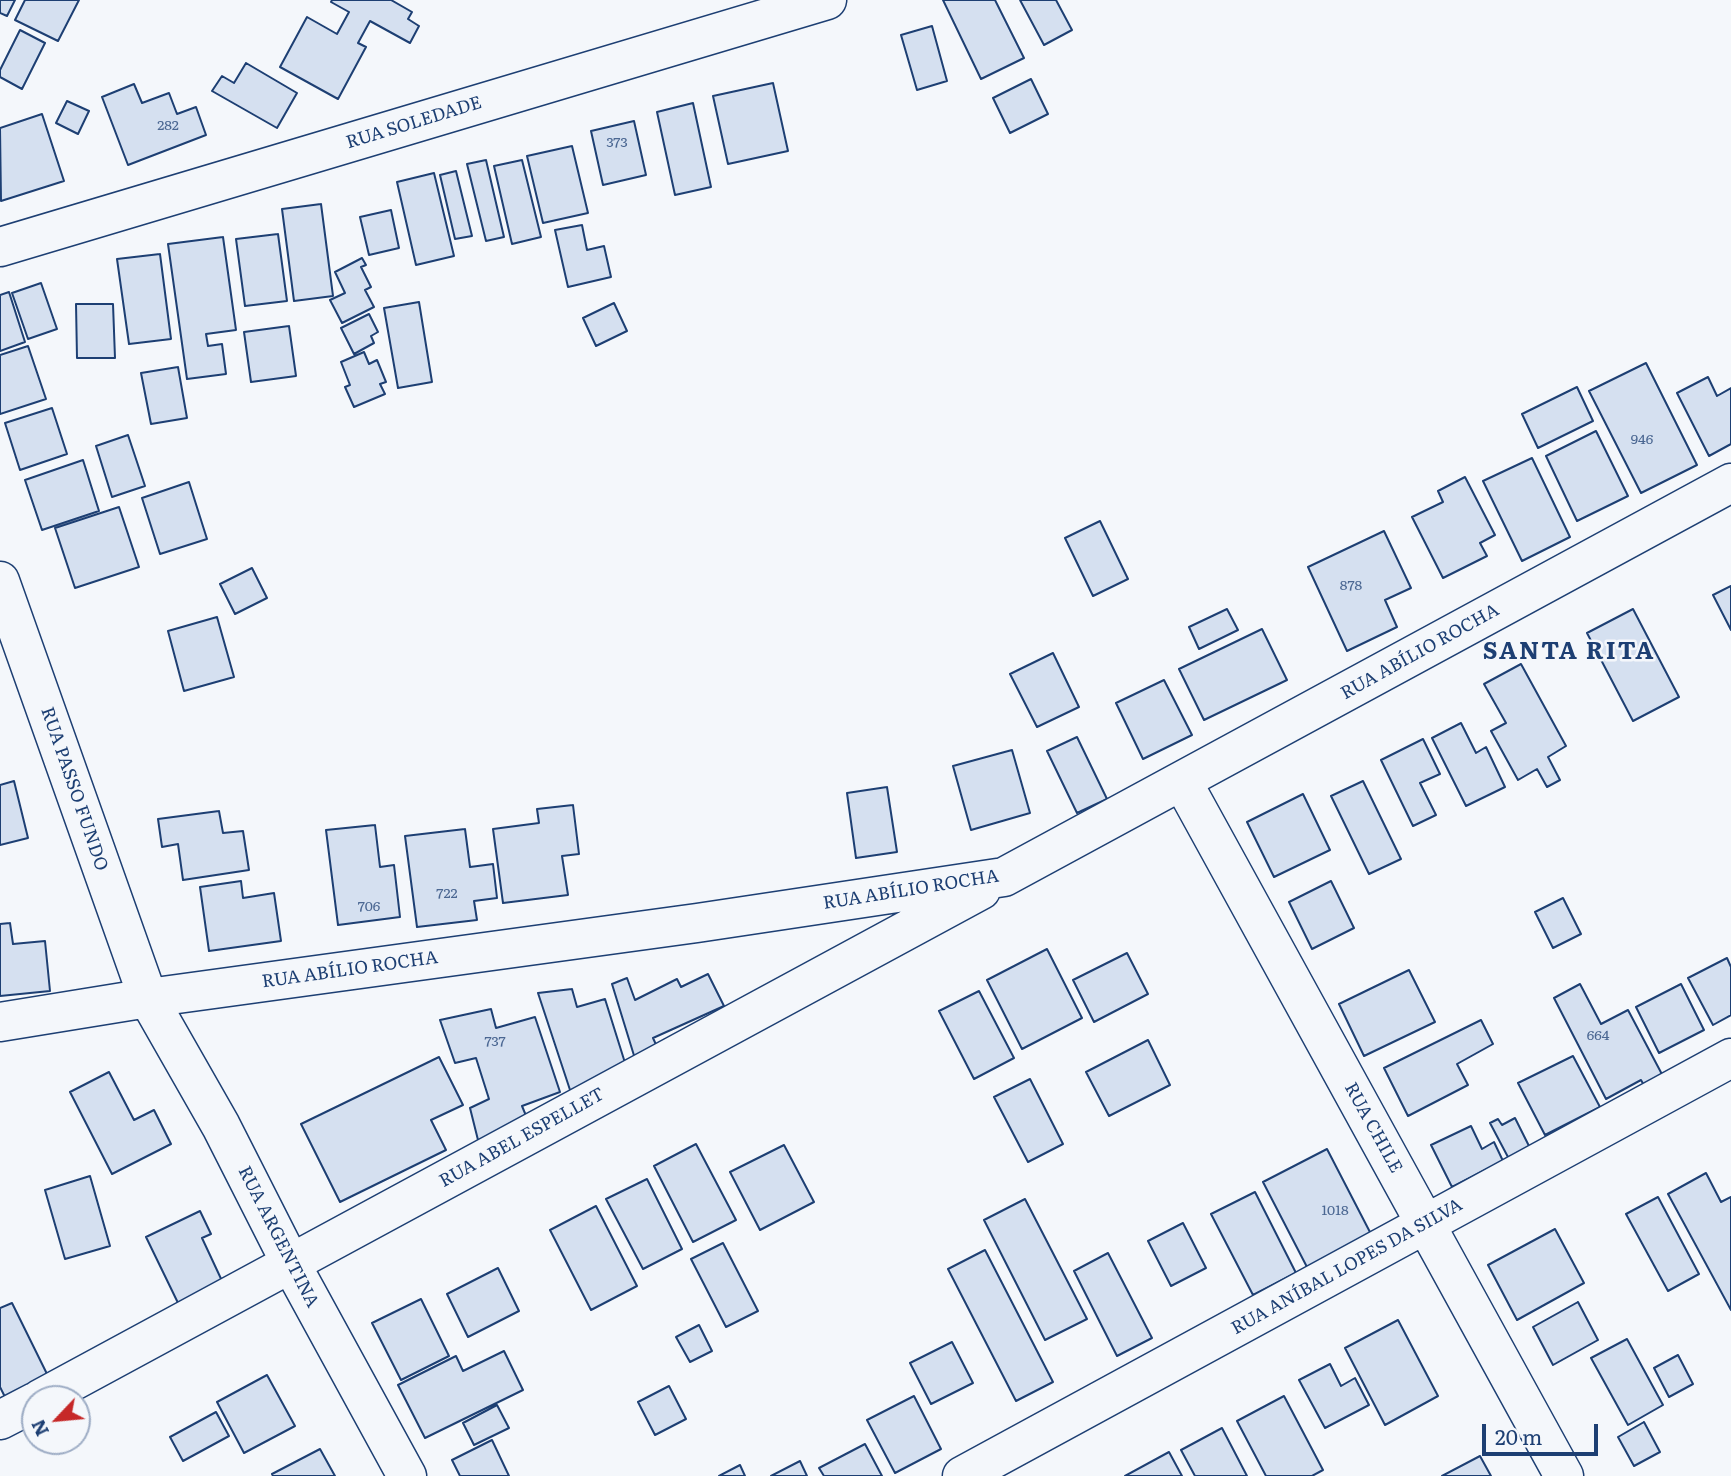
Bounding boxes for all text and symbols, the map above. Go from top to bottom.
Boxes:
street label: RUA SOLEDADE [344,92,484,154]
house number: 282 [157,118,179,134]
house number: 373 [606,135,628,151]
house number: 946 [1631,432,1653,448]
house number: 878 [1340,578,1362,594]
street label: RUA ABÍLIO ROCHA [1337,599,1503,705]
district label: SANTA RITA [1484,638,1654,666]
street label: RUA PASSO FUNDO [36,704,112,874]
street label: RUA ABÍLIO ROCHA [822,865,1000,915]
house number: 722 [436,886,458,902]
house number: 706 [358,899,380,915]
street label: RUA ABÍLIO ROCHA [261,947,439,993]
house number: 664 [1587,1028,1609,1044]
house number: 737 [484,1034,506,1050]
street label: RUA CHILE [1339,1079,1407,1177]
street label: RUA ABEL ESPELLET [436,1084,608,1192]
street label: RUA ARGENTINA [233,1163,323,1311]
street label: RUA ANÍBAL LOPES DA SILVA [1228,1194,1466,1340]
house number: 1018 [1321,1203,1349,1219]
north arrow [21,1385,91,1455]
scale bar [1486,1410,1602,1454]
text: N [23,1415,55,1442]
text: 20 m [1495,1420,1542,1451]

